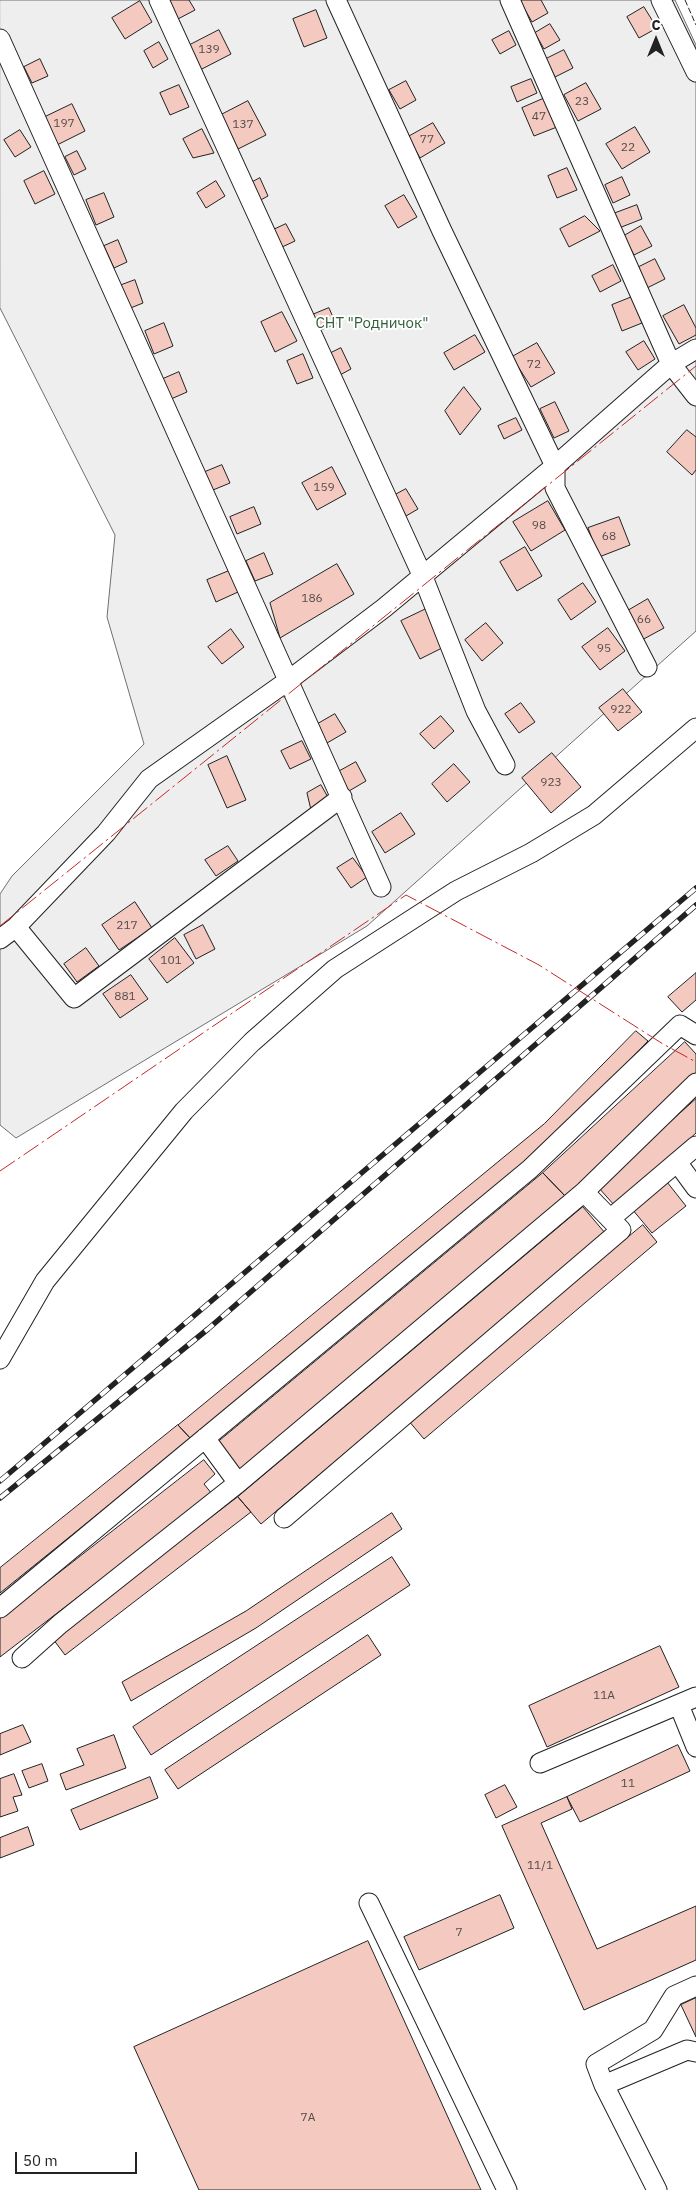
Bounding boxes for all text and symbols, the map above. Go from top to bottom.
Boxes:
north arrow [631,15,681,65]
text: С [651,16,661,34]
house number: 139 [198,43,220,57]
house number: 23 [575,95,589,109]
house number: 47 [532,110,546,124]
house number: 197 [53,117,75,131]
house number: 137 [232,118,254,132]
house number: 77 [420,133,434,147]
house number: 22 [621,141,635,155]
park label: СНТ "Родничок" [315,315,429,333]
house number: 72 [527,358,541,372]
house number: 159 [313,481,335,495]
house number: 98 [532,519,546,533]
house number: 68 [602,530,616,544]
house number: 186 [301,592,323,606]
house number: 66 [637,613,651,627]
house number: 95 [597,642,611,656]
house number: 922 [610,703,632,717]
house number: 923 [540,776,562,790]
house number: 217 [116,919,138,933]
house number: 101 [160,954,182,968]
house number: 881 [114,990,136,1004]
house number: 11А [593,1689,615,1703]
house number: 11 [621,1777,635,1791]
house number: 11/1 [527,1859,553,1873]
house number: 7 [455,1926,463,1940]
house number: 7А [301,2111,315,2125]
scale bar [18,2142,140,2174]
text: 50 m [23,2151,58,2170]

